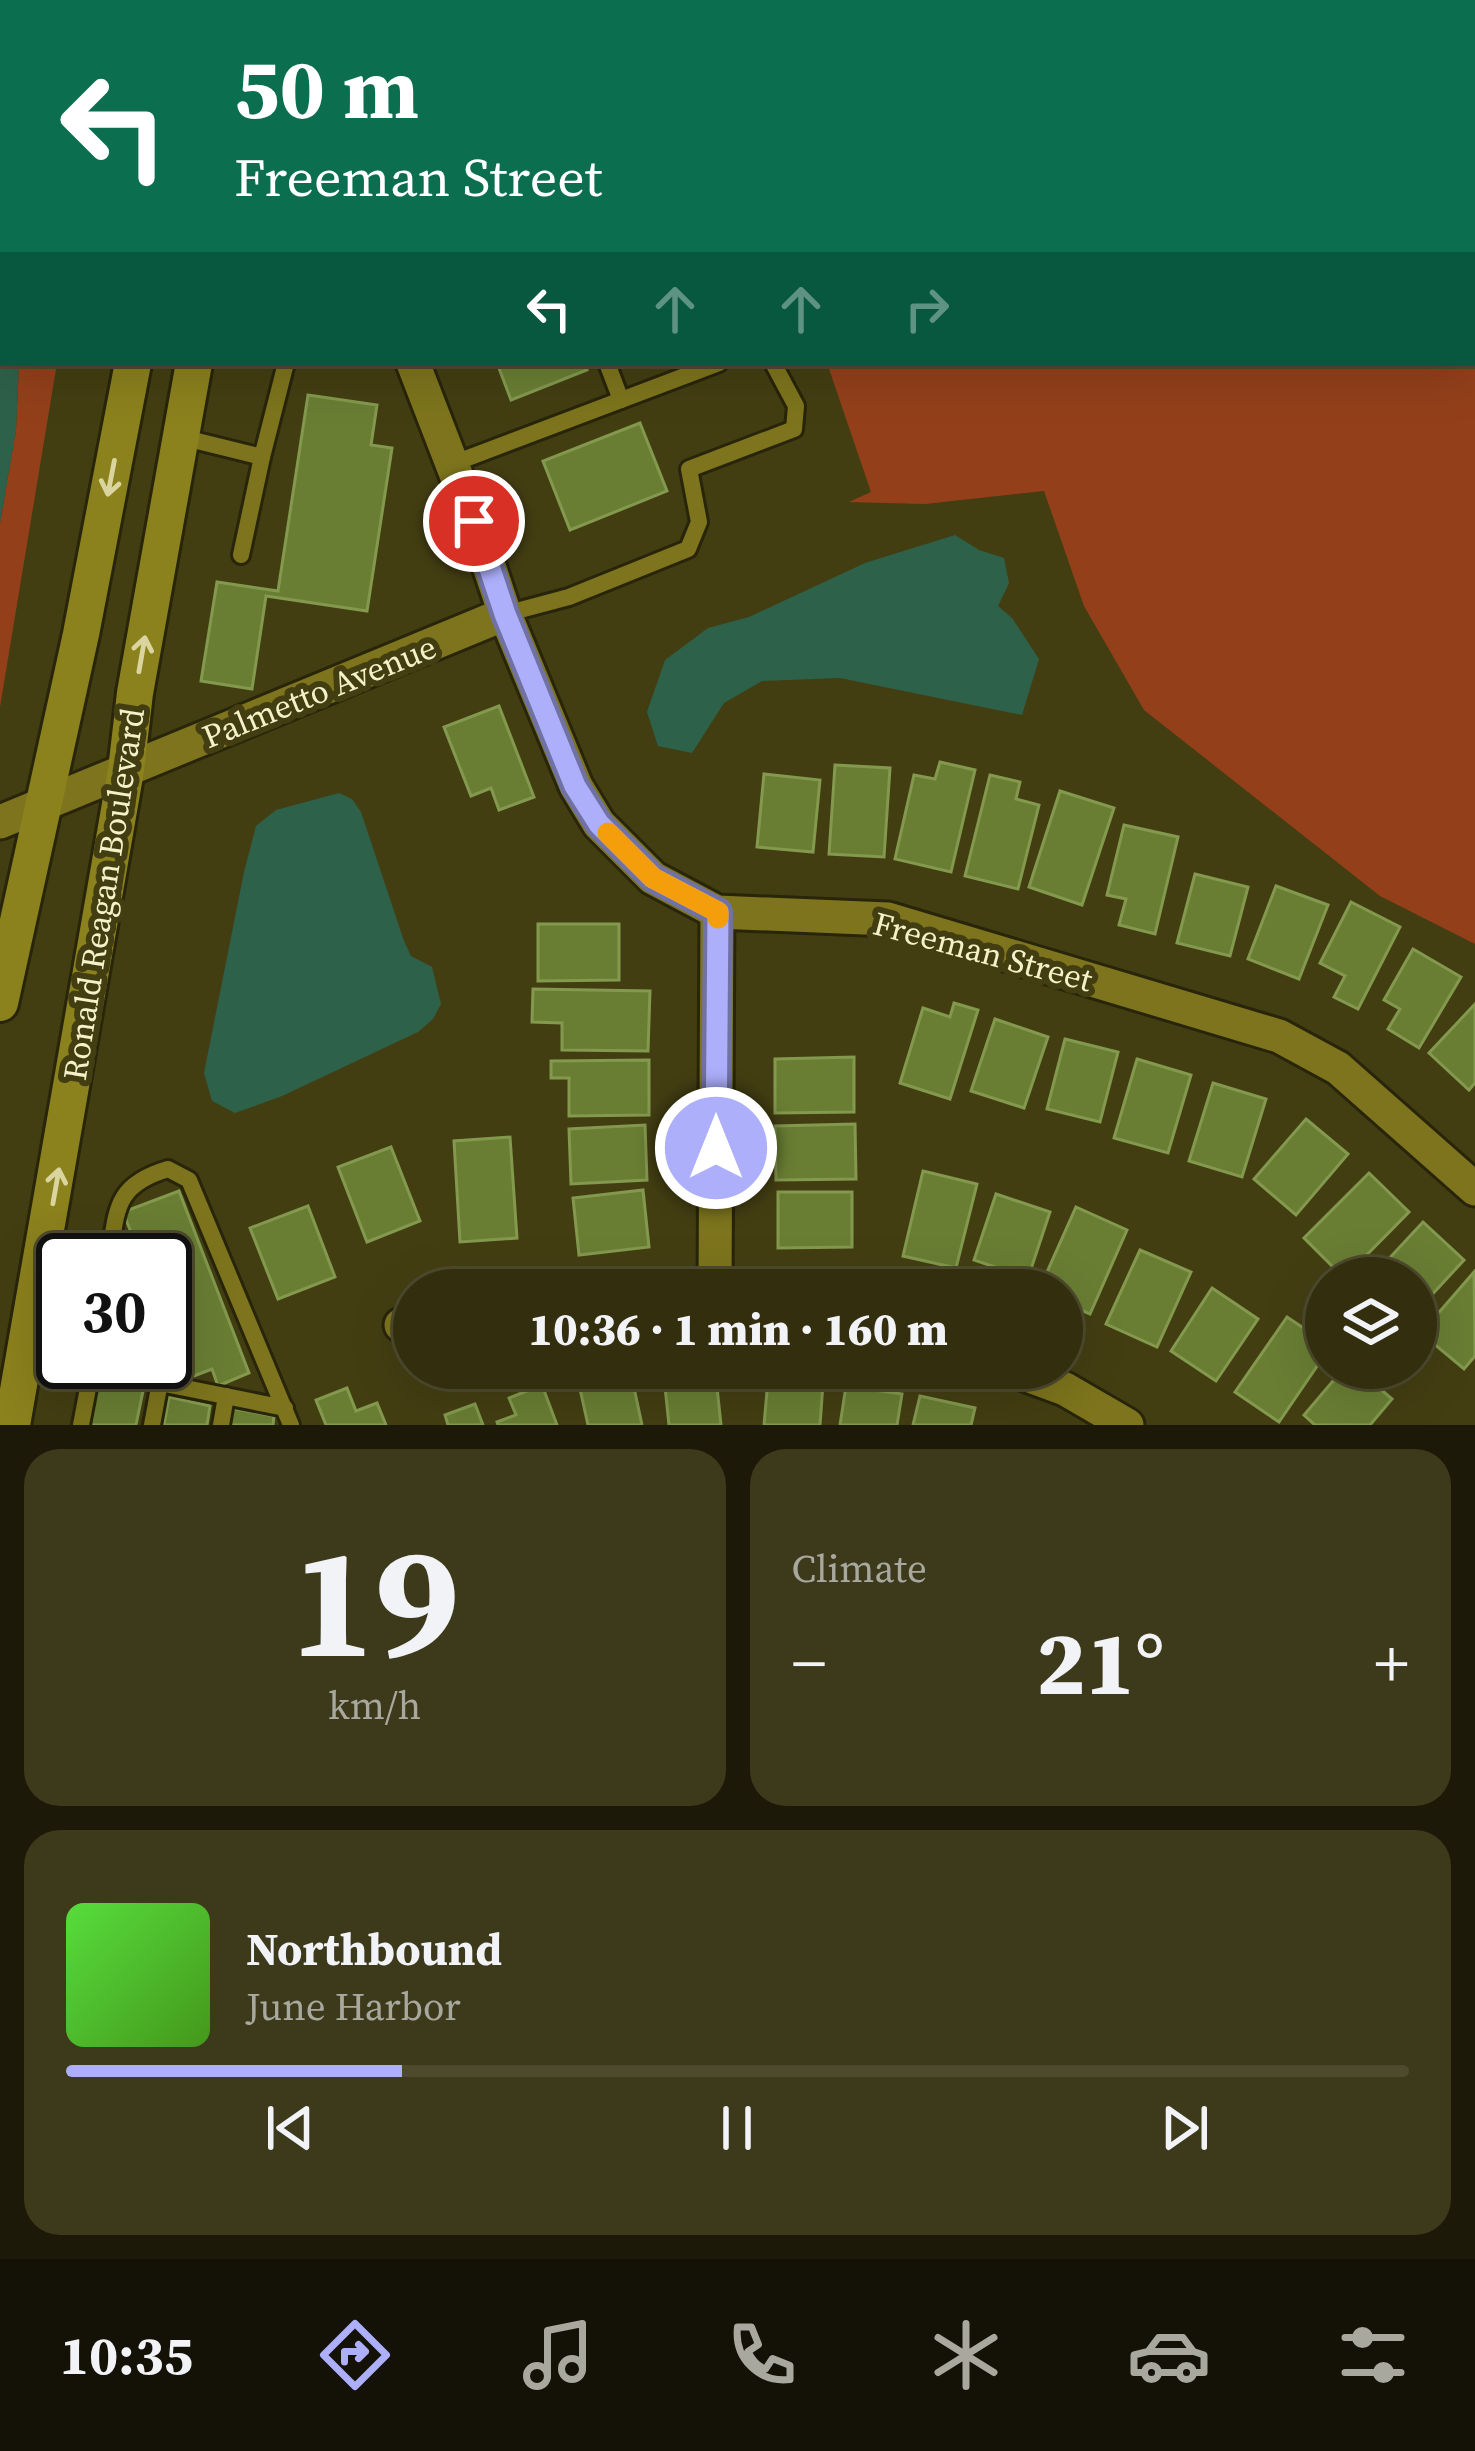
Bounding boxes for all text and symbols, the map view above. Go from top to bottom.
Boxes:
text: 50 m [234,31,419,146]
icon: left [36,48,192,204]
text: Freeman Street [234,140,602,214]
icon: left [516,276,582,342]
icon: ahead [642,276,708,342]
icon: ahead [768,276,834,342]
icon: right [894,276,960,342]
one-way arrow [99,458,121,497]
pin [423,470,525,572]
icon: arrive [441,488,507,554]
street label: Palmetto Avenue [196,624,443,759]
one-way arrow [132,635,155,674]
street label: Ronald Reagan Boulevard [52,704,155,1083]
street label: Freeman Street [868,901,1098,1002]
position arrow [653,1085,779,1211]
one-way arrow [45,1167,68,1206]
speed limit sign: 30 [36,1233,192,1389]
map controls [1305,1257,1437,1389]
button: layers [1305,1257,1437,1389]
text: 10:36 · 1 min · 160 m [528,1298,948,1360]
text: 19 [290,1494,459,1708]
text: Climate [792,1542,927,1595]
text: 21° [1036,1601,1165,1724]
text: − [792,1618,826,1708]
text: + [1374,1618,1409,1708]
text: km/h [328,1679,421,1732]
text: Northbound [246,1918,502,1980]
text: June Harbor [246,1980,461,2033]
icon: previous [257,2095,323,2161]
icon: pause [704,2095,770,2161]
icon: next [1152,2095,1218,2161]
icon: directions [313,2313,397,2397]
icon: music [516,2313,600,2397]
icon: phone [720,2313,804,2397]
icon: climate [924,2313,1008,2397]
icon: car [1127,2313,1211,2397]
icon: filters [1331,2313,1415,2397]
text: 10:35 [60,2318,193,2392]

